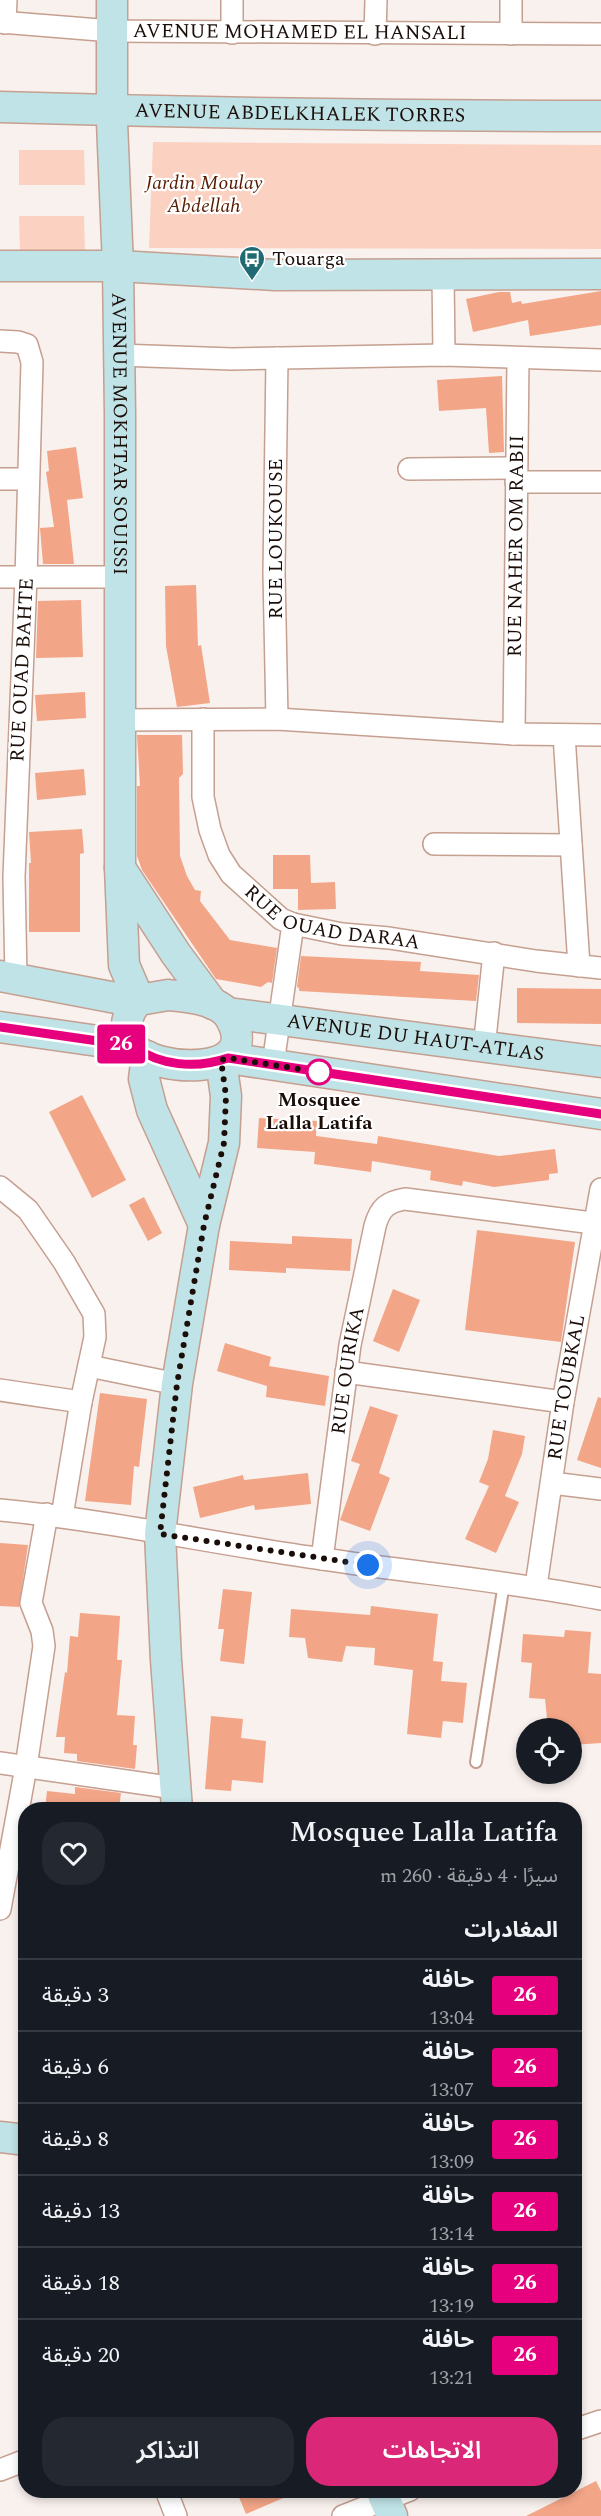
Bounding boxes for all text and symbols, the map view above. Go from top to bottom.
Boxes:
street label: AVENUE MOHAMED EL HANSALI [133,16,467,48]
street label: AVENUE ABDELKHALEK TORRES [134,96,465,131]
park label: Jardin Moulay Abdellah [144,168,262,221]
bus stop icon: Touarga [237,244,267,282]
place label: Touarga [272,244,345,274]
street label: AVENUE MOKHTAR SOUISSI [103,292,135,575]
street label: RUE NAHER OM RABII [500,435,532,657]
street label: RUE LOUKOUSE [261,458,291,620]
street label: RUE OUAD BAHTE [2,577,42,763]
street label: RUE OUAD DARAA [237,877,422,958]
street label: AVENUE DU HAUT-ATLAS [285,1006,546,1069]
line badge: 26 [94,1024,148,1064]
text: 26 [109,1028,133,1060]
marker: Mosquee Lalla Latifa [306,1059,332,1085]
place label: Mosquee Lalla Latifa [266,1085,373,1138]
street label: RUE OURIKA [323,1304,373,1437]
street label: RUE TOUBKAL [540,1312,593,1462]
your location [353,1550,383,1580]
map controls [516,1718,582,1784]
button: locate [516,1718,582,1784]
text: Mosquee Lalla Latifa [290,1811,558,1854]
button: heart [42,1822,105,1885]
text: سيرًا · 4 دقيقة · 260 m [380,1861,558,1891]
text: المغادرات [464,1914,558,1947]
text: حافلة [422,1964,474,1997]
text: 3 دقيقة [42,1979,109,2012]
text: 26 [513,1979,537,2011]
text: 13:04 [429,2003,474,2033]
text: حافلة [422,2036,474,2069]
text: 6 دقيقة [42,2051,109,2084]
text: 26 [513,2051,537,2083]
text: 13:07 [429,2075,474,2105]
text: حافلة [422,2108,474,2141]
text: 8 دقيقة [42,2123,109,2156]
text: 26 [513,2123,537,2155]
text: 13:09 [429,2147,474,2177]
text: حافلة [422,2180,474,2213]
text: 13 دقيقة [42,2195,120,2228]
text: 26 [513,2195,537,2227]
text: 13:14 [429,2219,474,2249]
text: حافلة [422,2252,474,2285]
text: 18 دقيقة [42,2267,120,2300]
text: 26 [513,2267,537,2299]
text: 13:19 [429,2291,474,2321]
text: حافلة [422,2324,474,2357]
text: 20 دقيقة [42,2339,120,2372]
text: 26 [513,2339,537,2371]
text: 13:21 [429,2363,474,2393]
button: التذاكر [42,2417,294,2486]
button: الاتجاهات [306,2417,558,2486]

